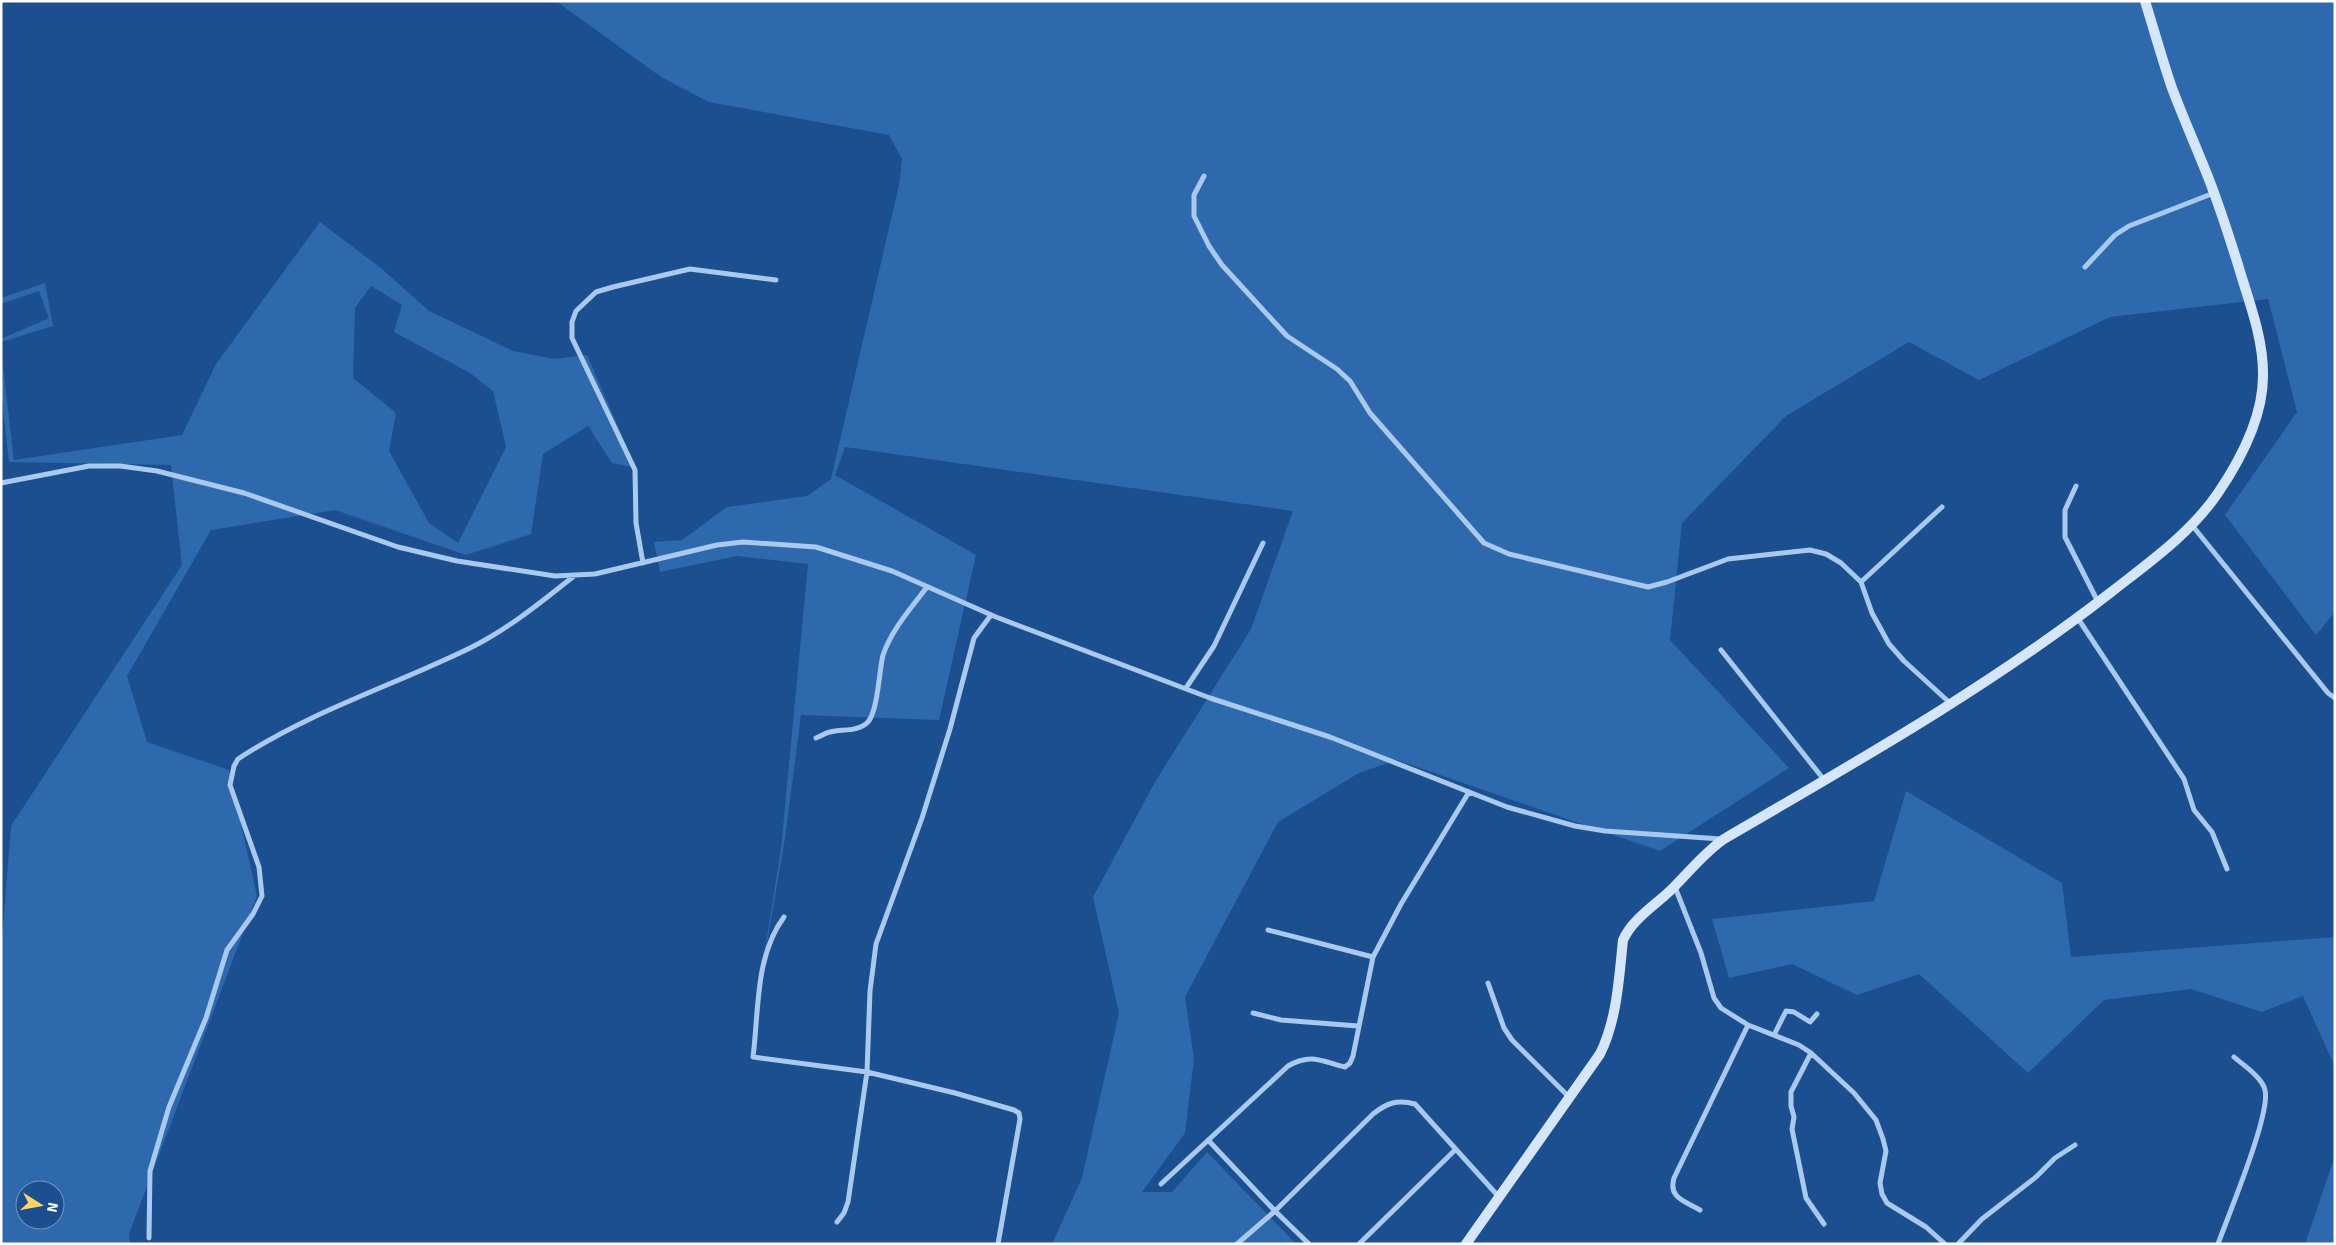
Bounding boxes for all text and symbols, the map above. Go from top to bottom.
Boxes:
north arrow [15,1180,65,1230]
text: N [43,1201,62,1214]

